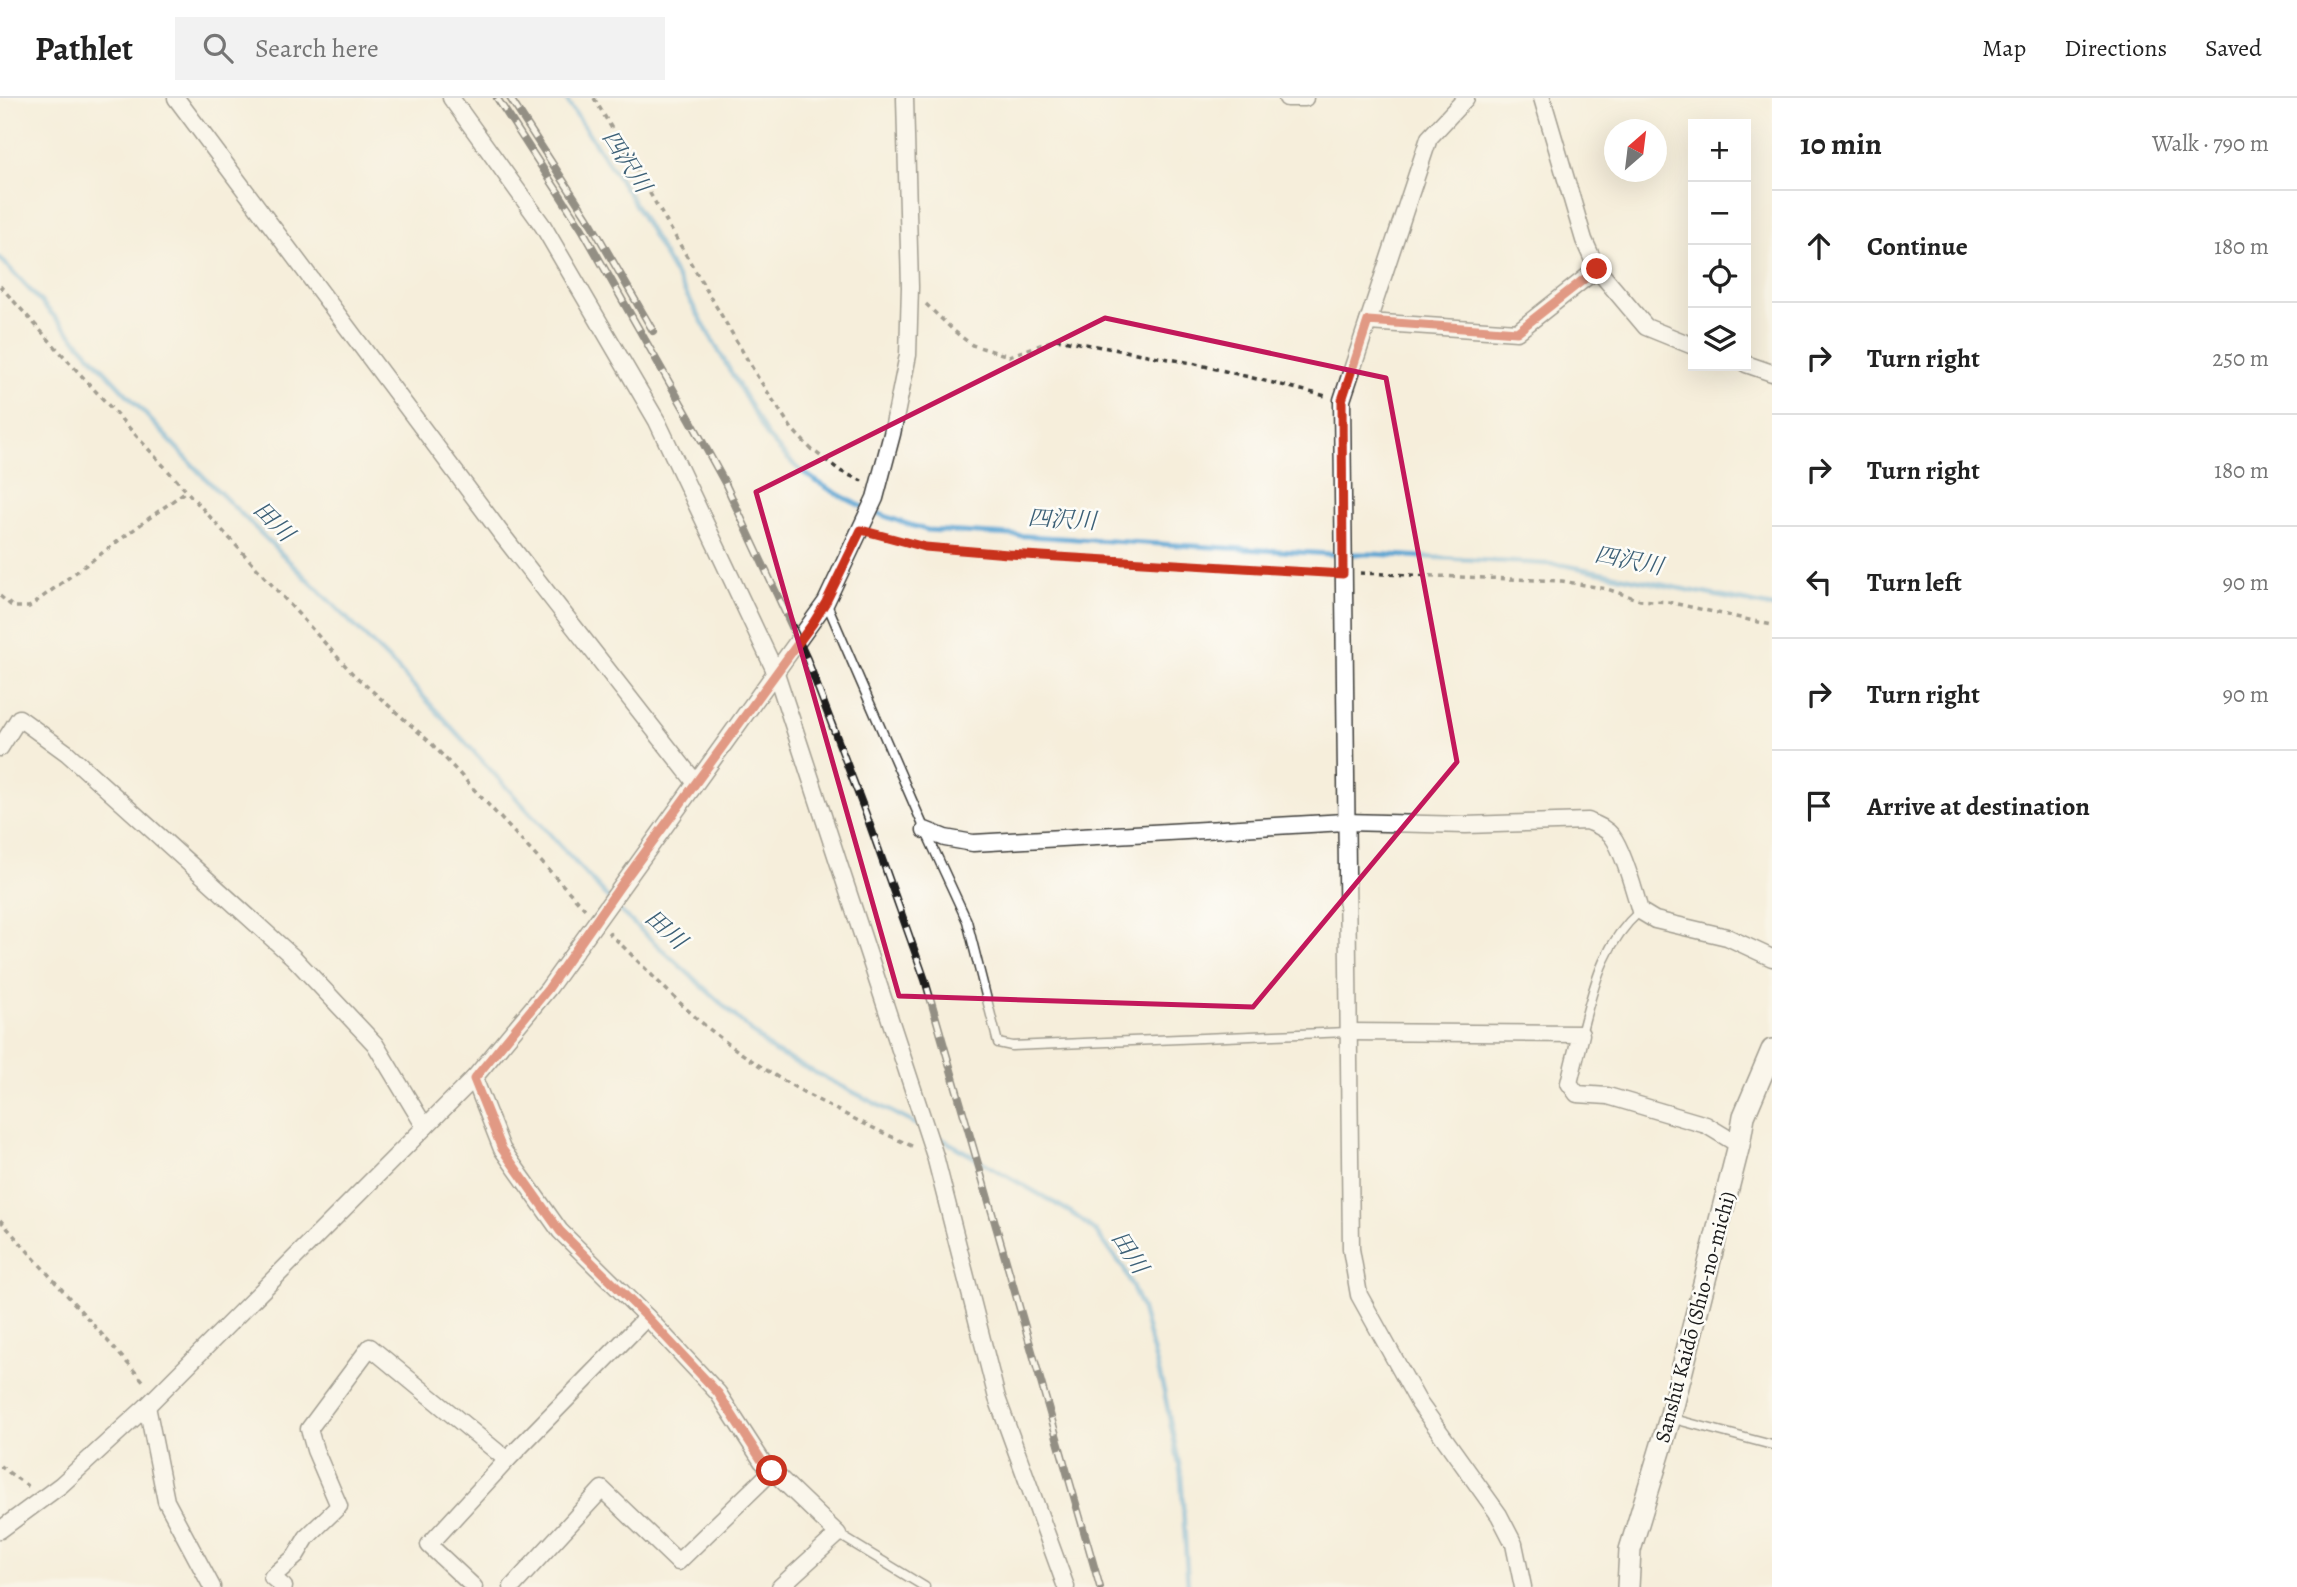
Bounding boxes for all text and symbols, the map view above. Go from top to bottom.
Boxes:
search box [175,17,665,80]
text: Pathlet [35,26,133,71]
icon: search [199,29,237,67]
text: Search here [255,31,379,66]
text: Map [1982,32,2026,64]
text: Directions [2064,32,2167,64]
text: Saved [2205,32,2262,64]
north arrow [1604,119,1667,182]
map controls [1688,119,1751,371]
button: + [1688,119,1751,182]
water label: 四沢川 [595,124,660,201]
text: 10 min [1800,124,1882,164]
text: Walk · 790 m [2152,128,2269,159]
button: − [1688,182,1751,245]
icon: ahead [1800,227,1838,265]
text: Continue [1867,229,1968,264]
text: 180 m [2214,231,2269,262]
button: locate [1688,245,1751,308]
route end [1581,253,1612,284]
button: layers [1688,308,1751,371]
icon: right [1800,339,1838,377]
text: Turn right [1867,341,1980,376]
text: 250 m [2212,343,2269,374]
icon: right [1800,451,1838,489]
text: Turn right [1867,453,1980,488]
text: 180 m [2214,455,2269,486]
water label: 田川 [246,494,303,551]
water label: 四沢川 [1027,502,1100,537]
water label: 四沢川 [1592,539,1669,583]
icon: left [1800,563,1838,601]
text: Turn left [1867,565,1962,600]
text: 90 m [2223,567,2269,598]
icon: right [1800,675,1838,713]
text: Turn right [1867,677,1980,712]
text: 90 m [2223,679,2269,710]
icon: arrive [1800,787,1838,825]
text: Arrive at destination [1867,789,2090,824]
water label: 田川 [638,902,695,958]
street label: Sanshū Kaidō (Shio-no-michi) [1648,1188,1742,1446]
water label: 田川 [1104,1225,1157,1283]
route start [756,1455,787,1486]

